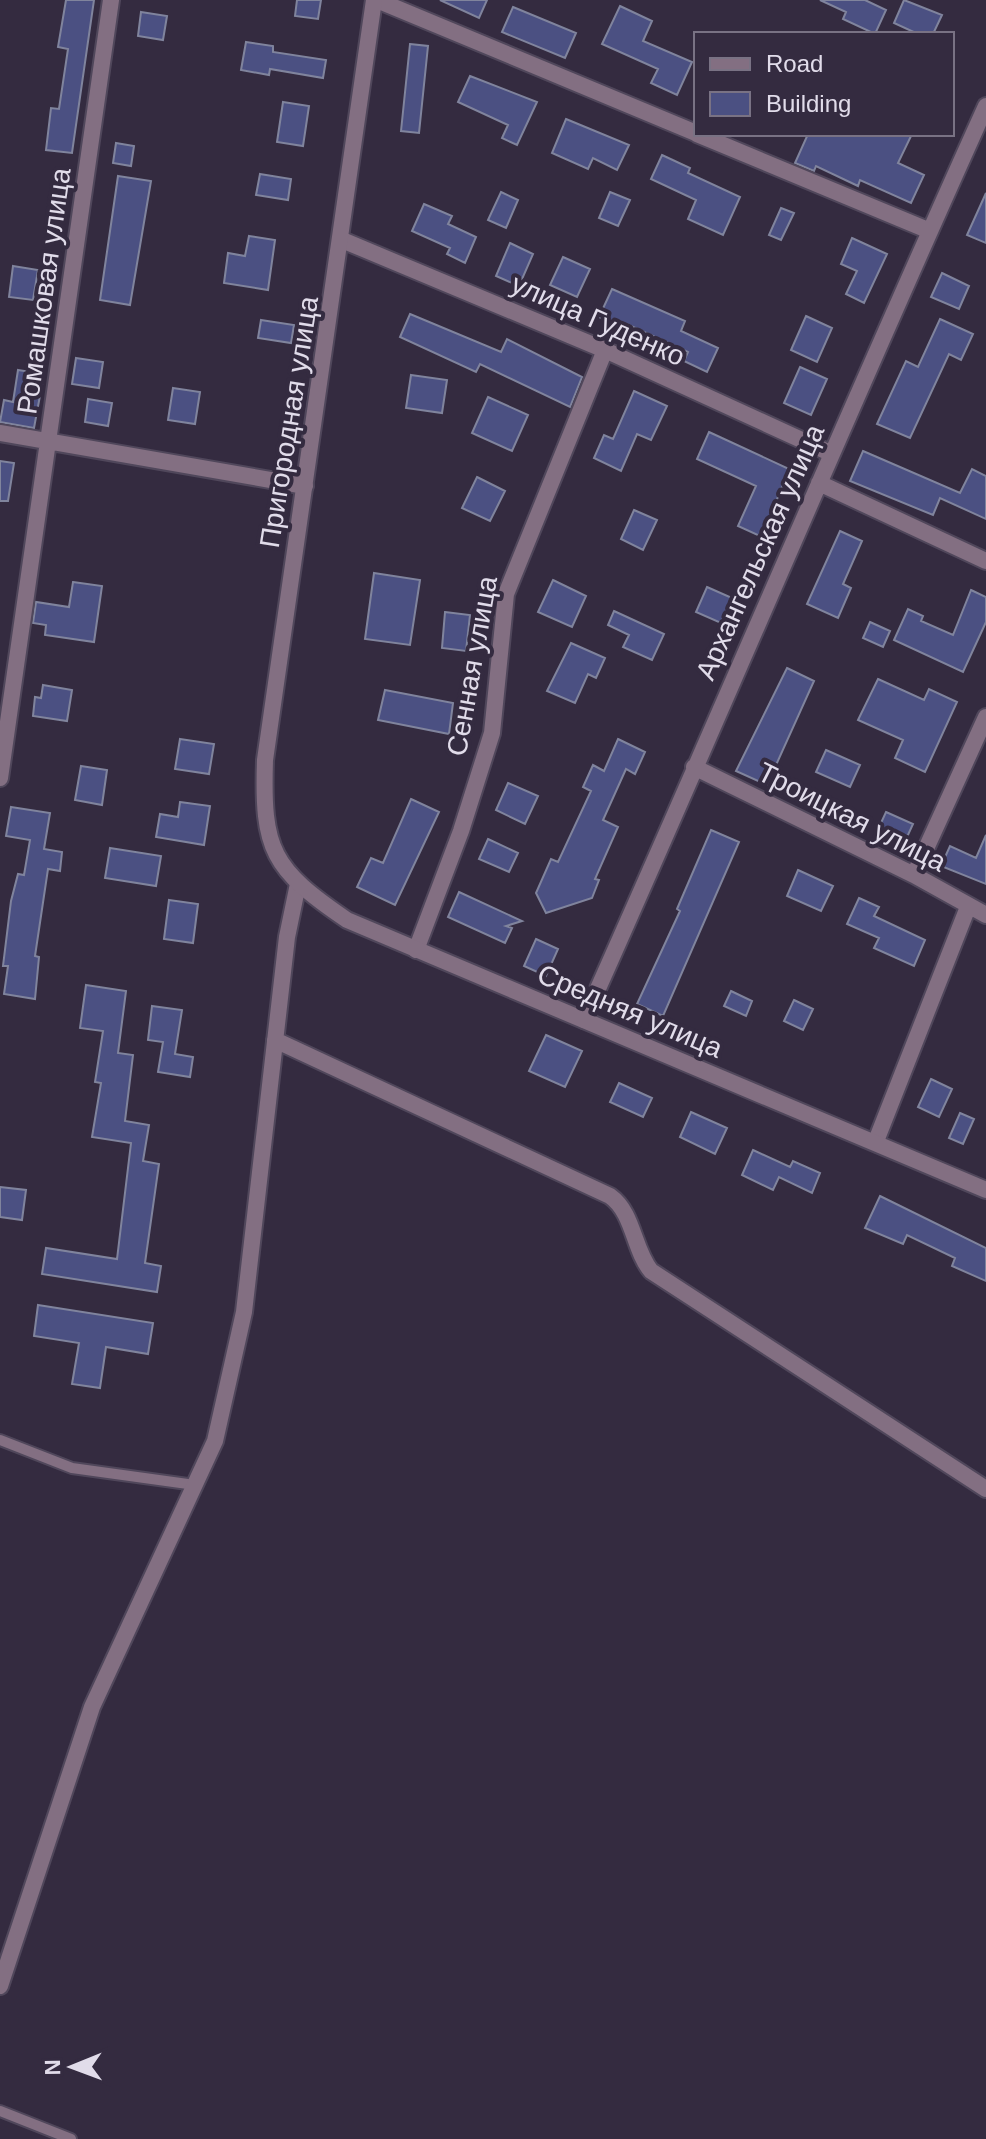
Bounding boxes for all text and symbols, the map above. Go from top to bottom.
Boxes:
legend [694,32,954,136]
text: Road [766,50,823,77]
text: Building [766,90,851,117]
street label: Ромашковая улица [11,165,77,416]
street label: улица Гуденко [506,268,690,372]
street label: Пригородная улица [254,294,324,550]
street label: Архангельская улица [690,419,830,684]
street label: Сенная улица [441,573,503,758]
street label: Троицкая улица [753,756,951,878]
street label: Средняя улица [533,958,727,1064]
north arrow [32,2027,112,2107]
text: N [40,2059,65,2076]

